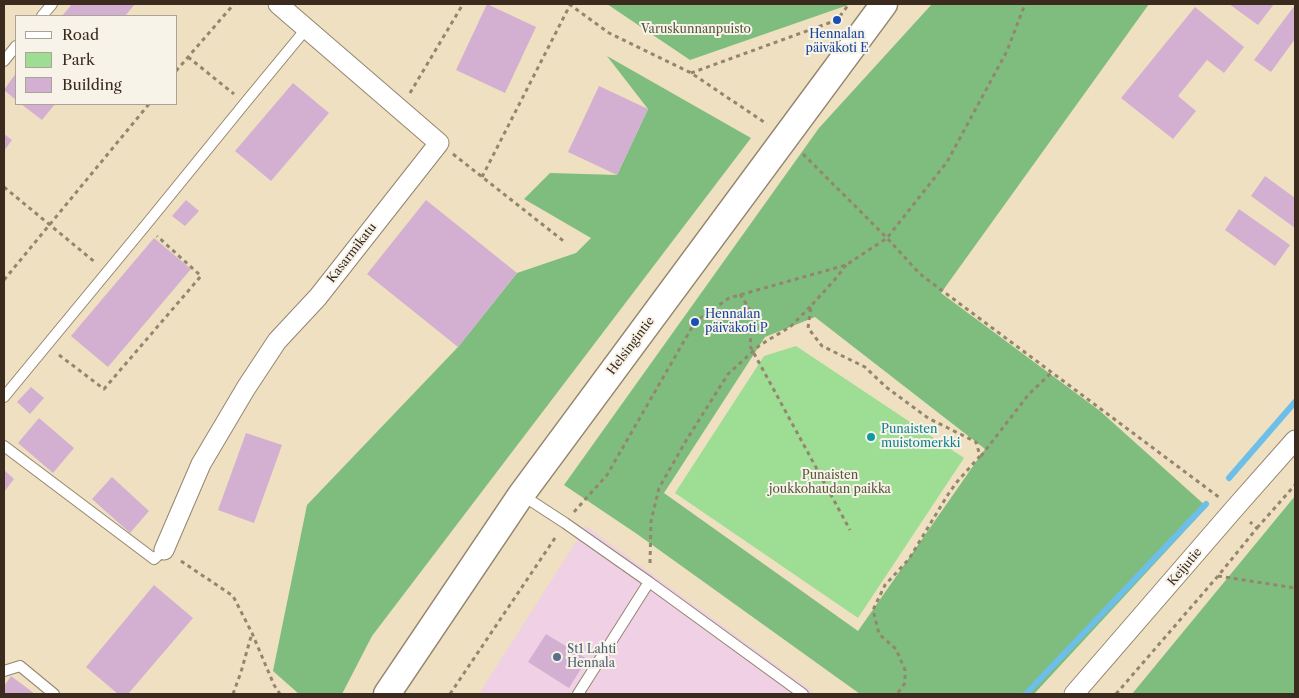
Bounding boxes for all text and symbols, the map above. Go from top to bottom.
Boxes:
marker: Hennalan päiväkoti E [831,14,843,26]
legend [15,15,178,105]
park label: Varuskunnanpuisto [641,23,751,37]
text: Road [62,25,99,44]
place label: Hennalan päiväkoti E [806,28,868,56]
text: Park [62,50,95,69]
text: Building [62,75,122,94]
street label: Kasarmikatu [324,220,380,286]
place label: Hennalan päiväkoti P [705,308,768,336]
street label: Helsingintie [605,314,657,378]
marker: Hennalan päiväkoti P [689,316,701,328]
place label: Punaisten muistomerkki [881,423,960,451]
marker: Punaisten muistomerkki [865,431,877,443]
park label: Punaisten joukkohaudan paikka [769,469,891,497]
street label: Keijutie [1165,545,1205,589]
place label: St1 Lahti Hennala [567,643,616,671]
marker: St1 Lahti Hennala [551,651,563,663]

